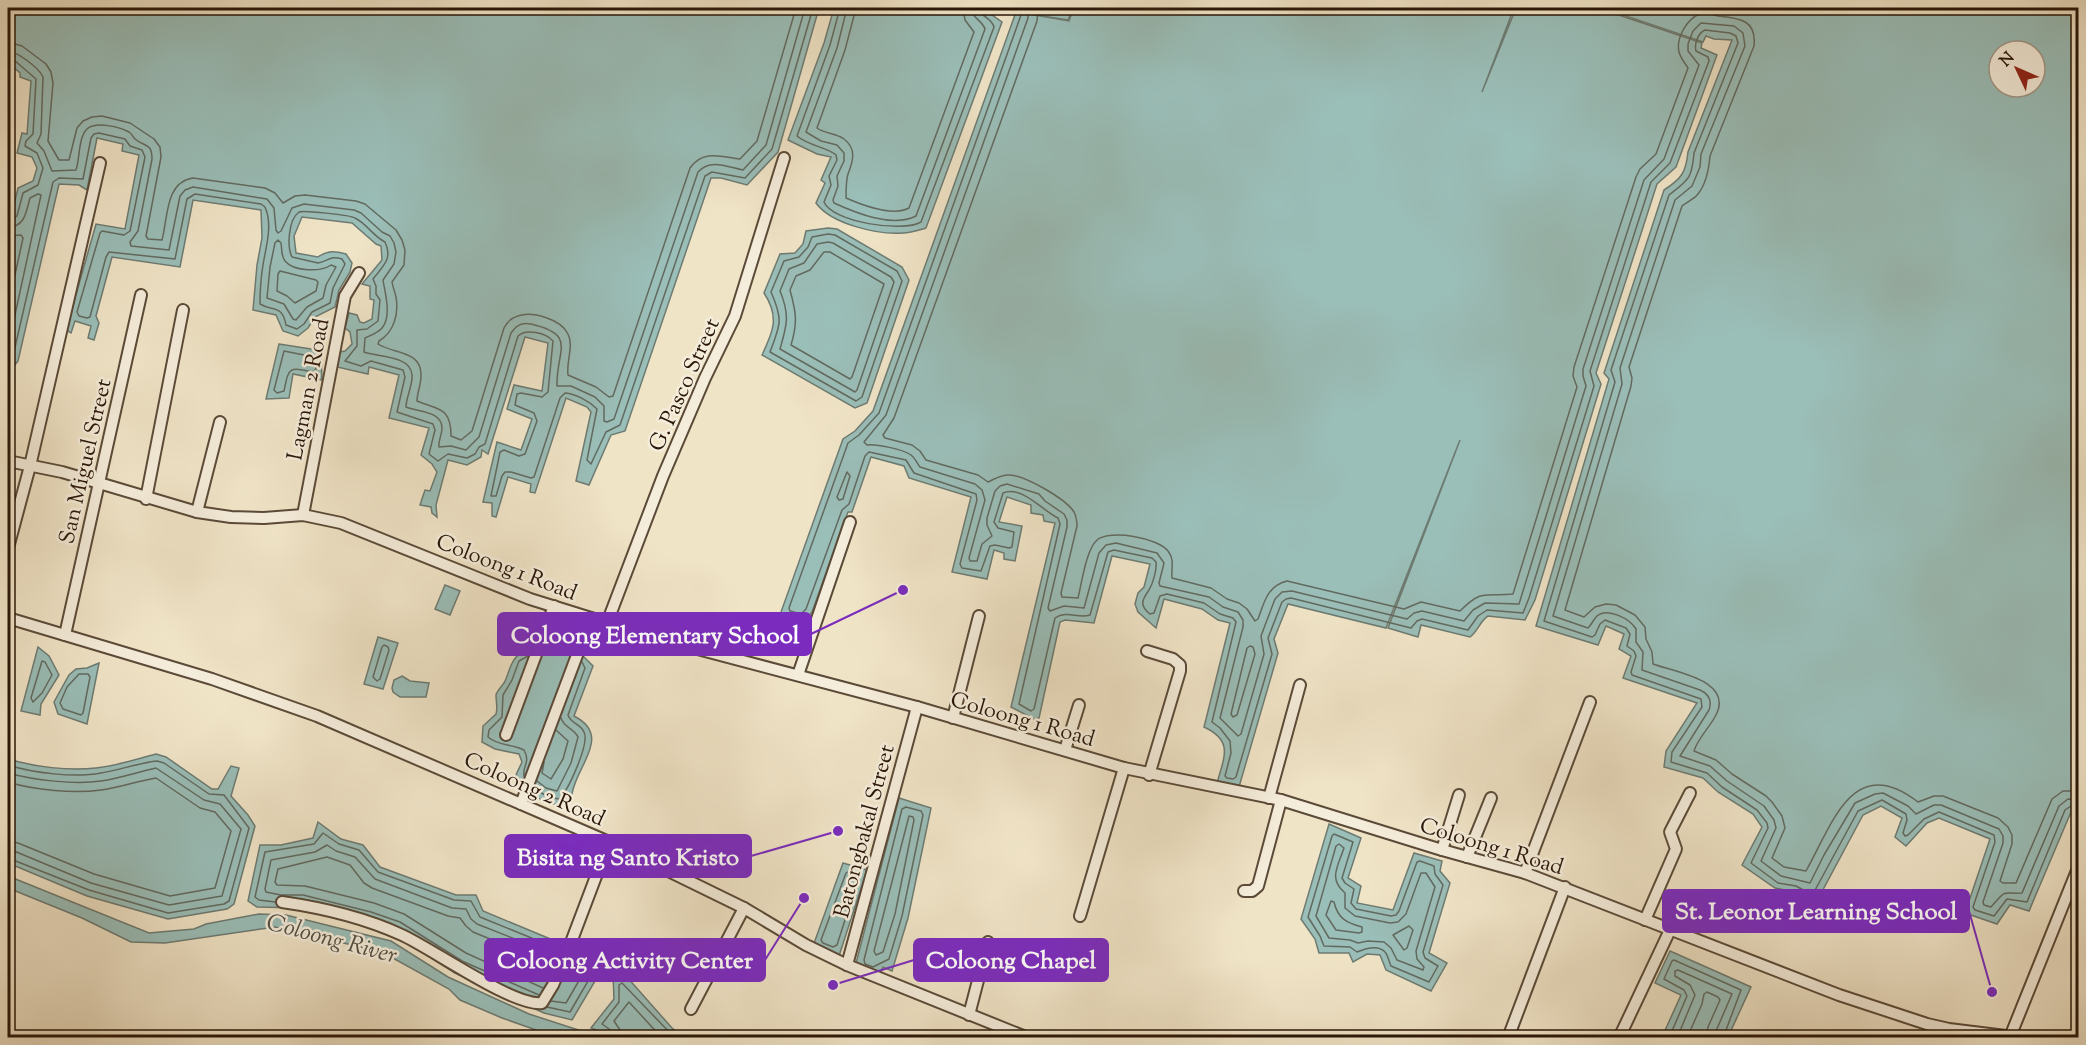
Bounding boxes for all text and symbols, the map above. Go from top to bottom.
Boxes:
north arrow [1987,39,2047,99]
text: N [1995,48,2021,73]
street label: G. Pasco Street [642,313,730,457]
street label: Lagman 2 Road [280,316,339,463]
street label: San Miguel Street [52,376,122,547]
street label: Coloong 1 Road [431,527,581,610]
callout: Coloong Elementary School [498,613,811,655]
text: Coloong Elementary School [511,620,800,654]
street label: Coloong 1 Road [946,685,1098,757]
street label: Batongbakal Street [827,741,905,922]
street label: Coloong 2 Road [458,745,610,836]
street label: Coloong 1 Road [1415,811,1567,885]
callout: Bisita ng Santo Kristo [505,835,751,877]
text: Bisita ng Santo Kristo [517,842,739,876]
callout: St. Leonor Learning School [1663,890,1969,932]
text: St. Leonor Learning School [1675,896,1958,930]
water label: Coloong River [262,906,401,974]
callout: Coloong Activity Center [485,939,765,981]
callout: Coloong Chapel [914,939,1108,981]
text: Coloong Activity Center [497,945,754,979]
text: Coloong Chapel [926,945,1097,979]

